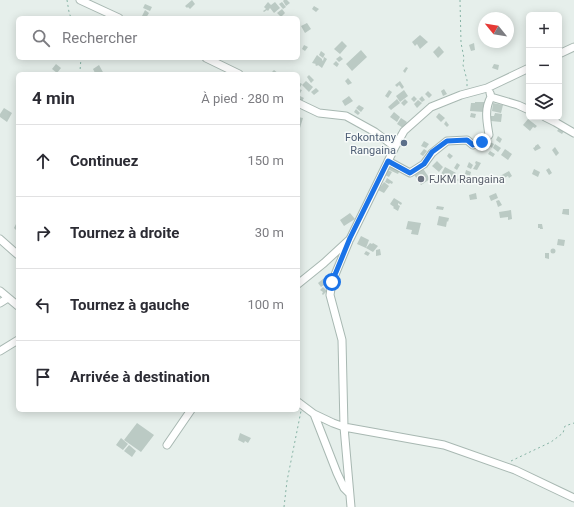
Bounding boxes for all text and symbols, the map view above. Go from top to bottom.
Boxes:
north arrow [478,12,514,48]
map controls [526,12,562,120]
button: + [526,12,562,48]
search box [16,16,300,60]
icon: search [30,27,52,49]
text: Rechercher [62,29,137,47]
button: − [526,48,562,84]
button: layers [526,84,562,120]
text: 4 min [32,88,75,108]
text: À pied · 280 m [201,91,284,106]
place label: Fokontany Rangaina [345,131,397,157]
route end [473,133,491,151]
marker: Fokontany Rangaina [399,138,409,148]
icon: ahead [32,150,54,172]
text: Continuez [70,152,138,170]
text: 150 m [247,153,284,168]
place label: FJKM Rangaina [429,173,505,186]
marker: FJKM Rangaina [416,174,426,184]
icon: right [32,222,54,244]
text: Tournez à droite [70,224,179,242]
text: 30 m [255,225,284,240]
route start [323,273,341,291]
icon: left [32,294,54,316]
text: Tournez à gauche [70,296,189,314]
text: 100 m [247,297,284,312]
icon: arrive [32,366,54,388]
text: Arrivée à destination [70,368,210,386]

